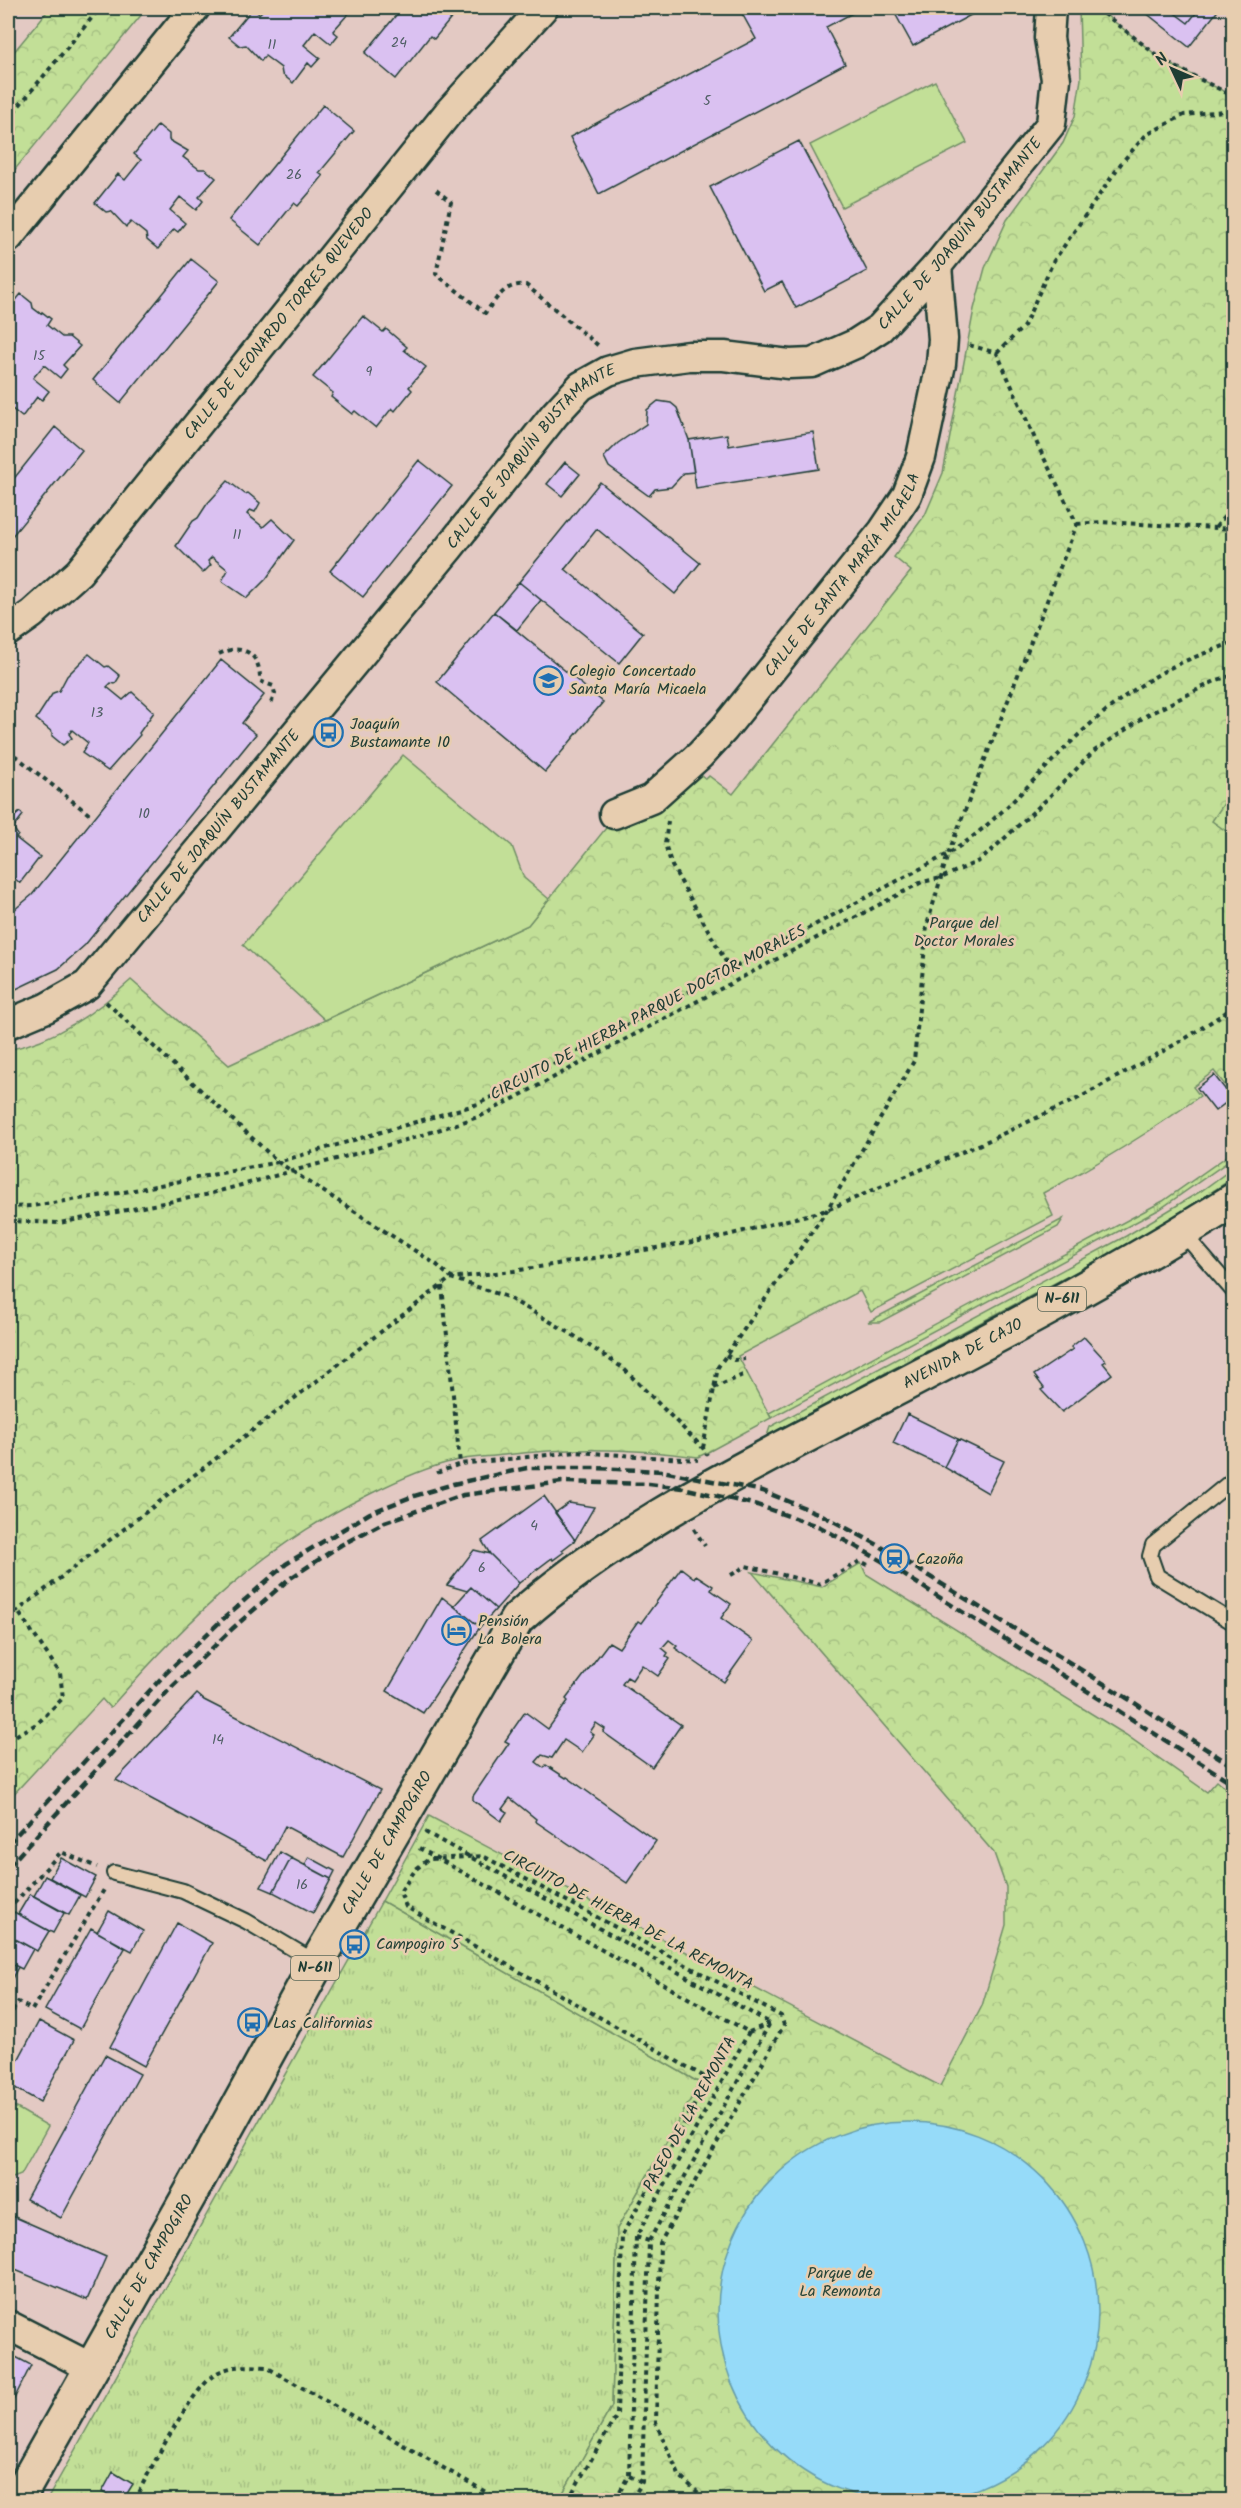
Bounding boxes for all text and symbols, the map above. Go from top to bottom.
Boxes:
house number: 24 [391,32,407,54]
house number: 11 [268,34,276,56]
north arrow [1142,39,1202,99]
text: N [1150,47,1175,72]
house number: 5 [703,90,712,112]
street label: CALLE DE JOAQUÍN BUSTAMANTE [871,131,1049,336]
house number: 26 [286,164,302,186]
street label: CALLE DE LEONARDO TORRES QUEVEDO [177,202,380,445]
house number: 15 [33,345,46,367]
street label: CALLE DE JOAQUÍN BUSTAMANTE [440,357,619,555]
house number: 9 [366,361,373,383]
street label: CALLE DE SANTA MARÍA MICAELA [758,469,927,682]
house number: 11 [233,524,241,546]
place label: Colegio Concertado Santa María Micaela [569,659,706,702]
school or university icon: Colegio Concertado Santa María Micaela [532,664,564,696]
house number: 13 [91,702,103,724]
place label: Joaquín Bustamante 10 [350,712,450,755]
bus stop icon: Joaquín Bustamante 10 [313,717,345,749]
street label: CALLE DE JOAQUÍN BUSTAMANTE [130,724,307,929]
house number: 10 [138,803,150,825]
park label: Parque del Doctor Morales [914,911,1014,954]
street label: CIRCUITO DE HIERBA PARQUE DOCTOR MORALES [485,918,811,1107]
road number: N-611 [1038,1287,1086,1311]
street label: AVENIDA DE CAJO [898,1312,1027,1396]
house number: 4 [530,1515,538,1537]
station icon: Cazoña [879,1543,911,1575]
place label: Cazoña [916,1547,963,1572]
house number: 6 [478,1557,486,1579]
place label: Pensión La Bolera [478,1609,542,1652]
hotel icon: Pensión La Bolera [441,1614,473,1646]
house number: 14 [212,1729,224,1751]
street label: CALLE DE CAMPOGIRO [335,1766,439,1920]
street label: CIRCUITO DE HIERBA DE LA REMONTA [498,1843,758,1997]
house number: 16 [296,1874,308,1896]
bus stop icon: Campogiro 5 [339,1928,371,1960]
place label: Campogiro 5 [376,1932,461,1957]
road number: N-611 [291,1956,339,1980]
bus stop icon: Las Californias [236,2007,268,2039]
place label: Las Californias [273,2011,373,2036]
street label: PASEO DE LA REMONTA [637,2032,743,2196]
street label: CALLE DE CAMPOGIRO [98,2189,200,2344]
park label: Parque de La Remonta [799,2261,881,2304]

